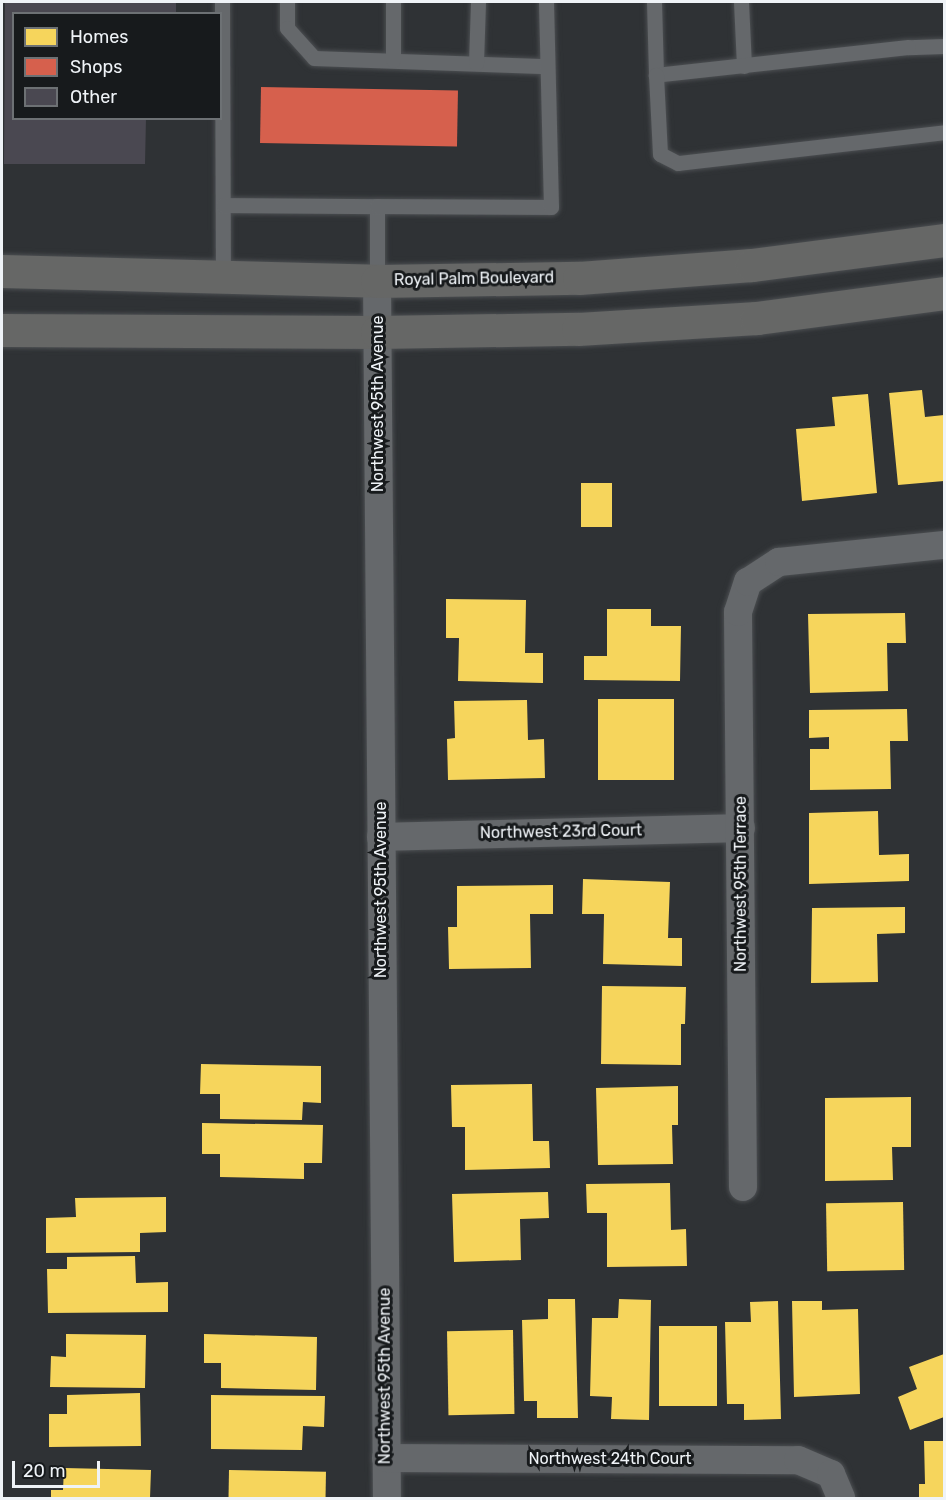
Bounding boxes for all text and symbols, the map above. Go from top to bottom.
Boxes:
legend [12,12,222,120]
text: Homes [70,26,128,48]
text: Shops [70,56,122,78]
text: Other [70,86,117,108]
street label: Royal Palm Boulevard [394,268,554,290]
street label: Northwest 95th Avenue [368,315,388,493]
street label: Northwest 95th Terrace [731,796,751,972]
street label: Northwest 95th Avenue [371,801,391,979]
street label: Northwest 23rd Court [480,821,642,843]
street label: Northwest 95th Avenue [375,1287,395,1465]
scale bar [15,1449,104,1487]
street label: Northwest 24th Court [528,1449,692,1469]
text: 20 m [23,1460,65,1482]

